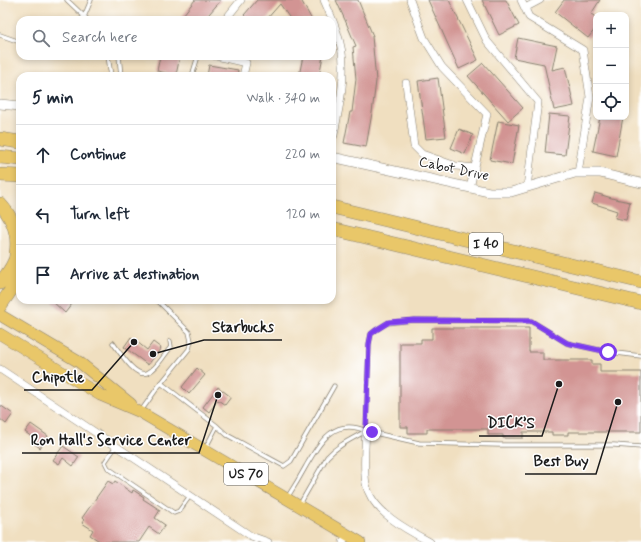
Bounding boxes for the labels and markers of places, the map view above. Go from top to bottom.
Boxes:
callout: Starbucks [204,313,282,340]
callout: Chipotle [24,363,92,390]
callout: DICK’S [479,409,542,436]
callout: Ron Hall's Service Center [22,426,199,453]
callout: Best Buy [525,447,596,474]

